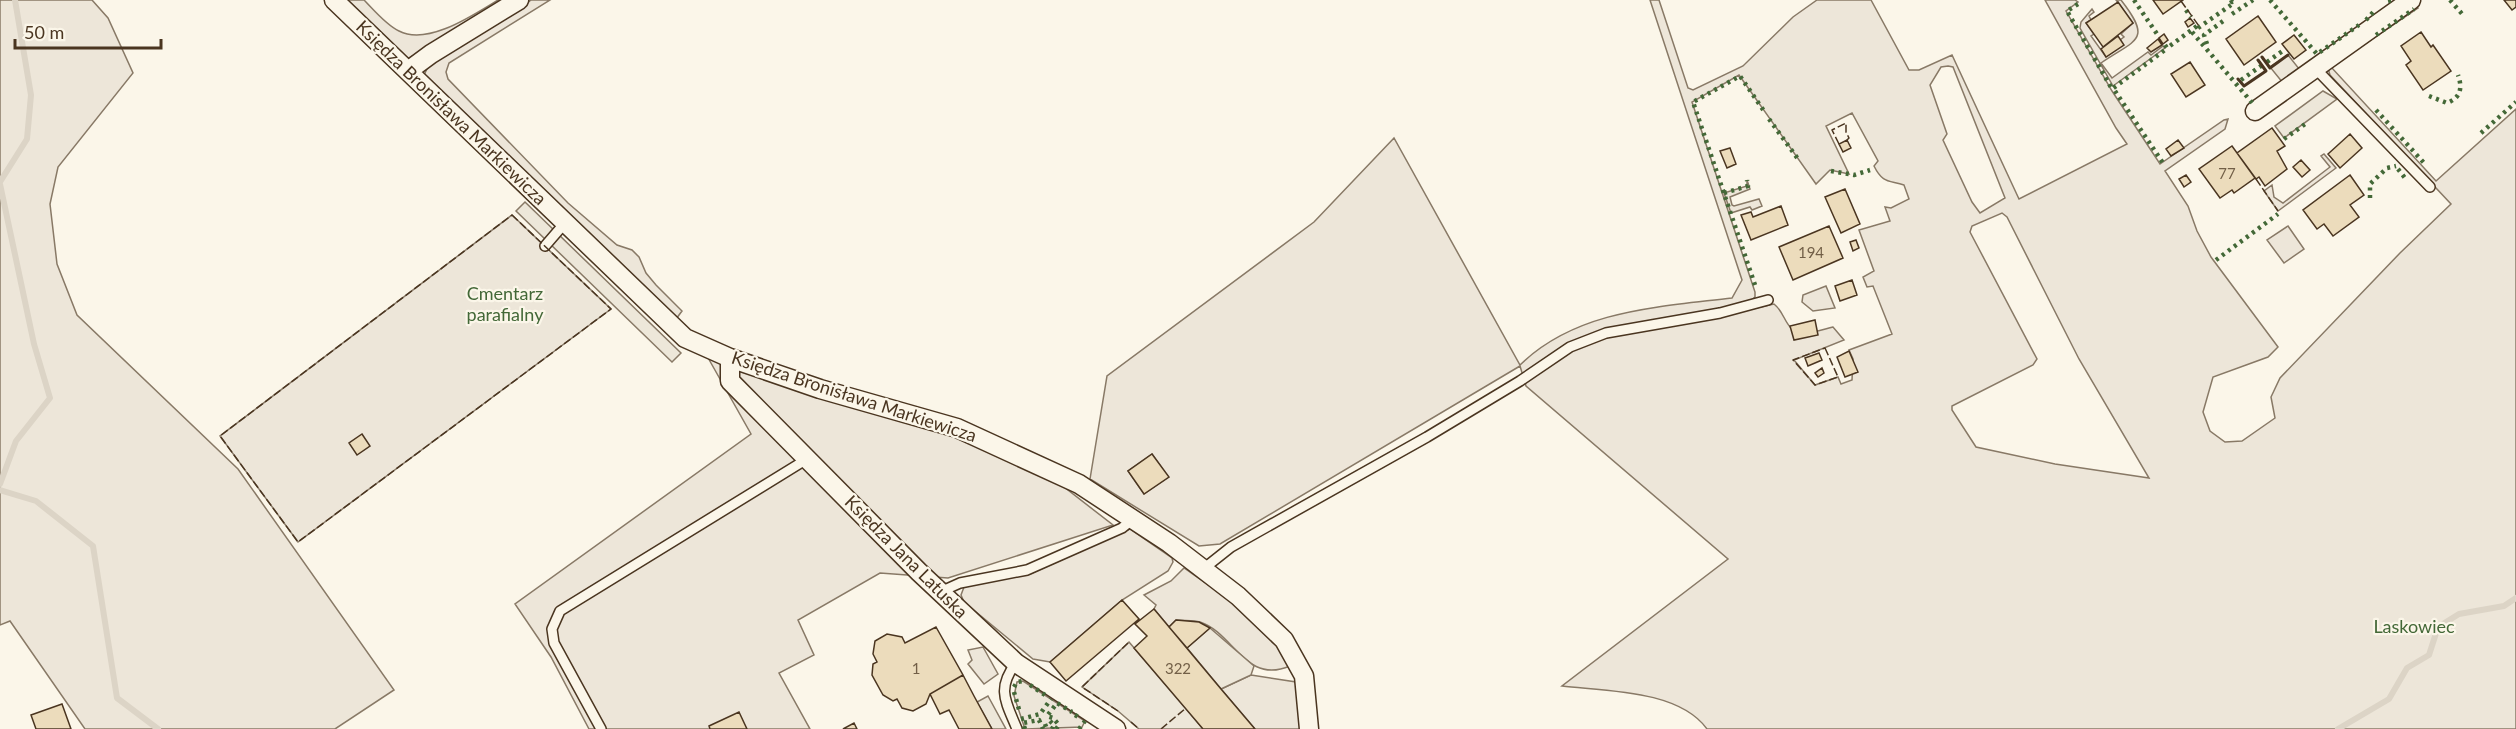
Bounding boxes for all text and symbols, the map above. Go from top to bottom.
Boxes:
scale bar [15,12,160,50]
street label: Księdza Bronisława Markiewicza [352,15,551,209]
text: 50 m [24,21,64,43]
house number: 77 [2218,164,2236,182]
house number: 194 [1798,243,1824,261]
park label: Cmentarz parafialny [467,282,544,325]
street label: Księdza Bronisława Markiewicza [729,346,980,446]
street label: Księdza Jana Latuska [841,490,973,622]
park label: Laskowiec [2373,615,2455,637]
house number: 1 [912,659,920,677]
house number: 322 [1165,659,1191,677]

